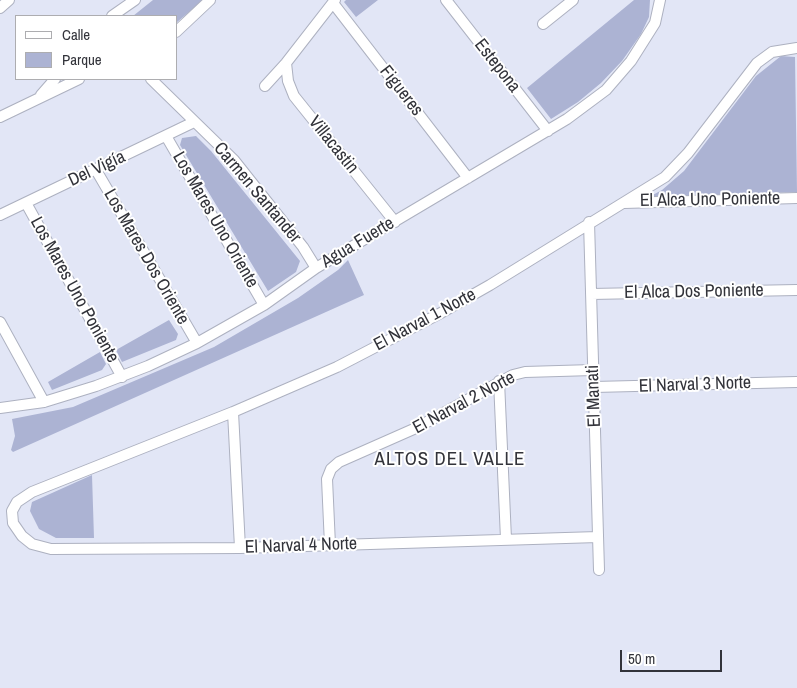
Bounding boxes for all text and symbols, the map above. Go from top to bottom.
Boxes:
legend [15,15,178,80]
text: Calle [62,24,90,45]
street label: Estepona [469,35,525,97]
text: Parque [62,49,102,70]
street label: Figueres [375,61,427,121]
street label: Villacastin [303,112,363,178]
street label: Carmen Santander [209,138,305,248]
street label: Del Vigía [65,146,129,192]
street label: Los Mares Uno Oriente [167,148,263,292]
street label: Los Mares Dos Oriente [99,186,193,328]
street label: El Alca Uno Poniente [640,188,780,212]
street label: Los Mares Uno Poniente [25,213,123,367]
street label: Agua Fuerte [318,213,398,273]
street label: El Alca Dos Poniente [624,280,764,304]
street label: El Narval 1 Norte [370,284,480,356]
street label: El Manati [582,364,606,428]
street label: El Narval 2 Norte [409,367,519,439]
street label: El Narval 3 Norte [638,372,752,398]
district label: ALTOS DEL VALLE [373,449,527,471]
street label: El Narval 4 Norte [244,533,358,559]
scale bar [622,640,724,672]
text: 50 m [628,648,655,669]

